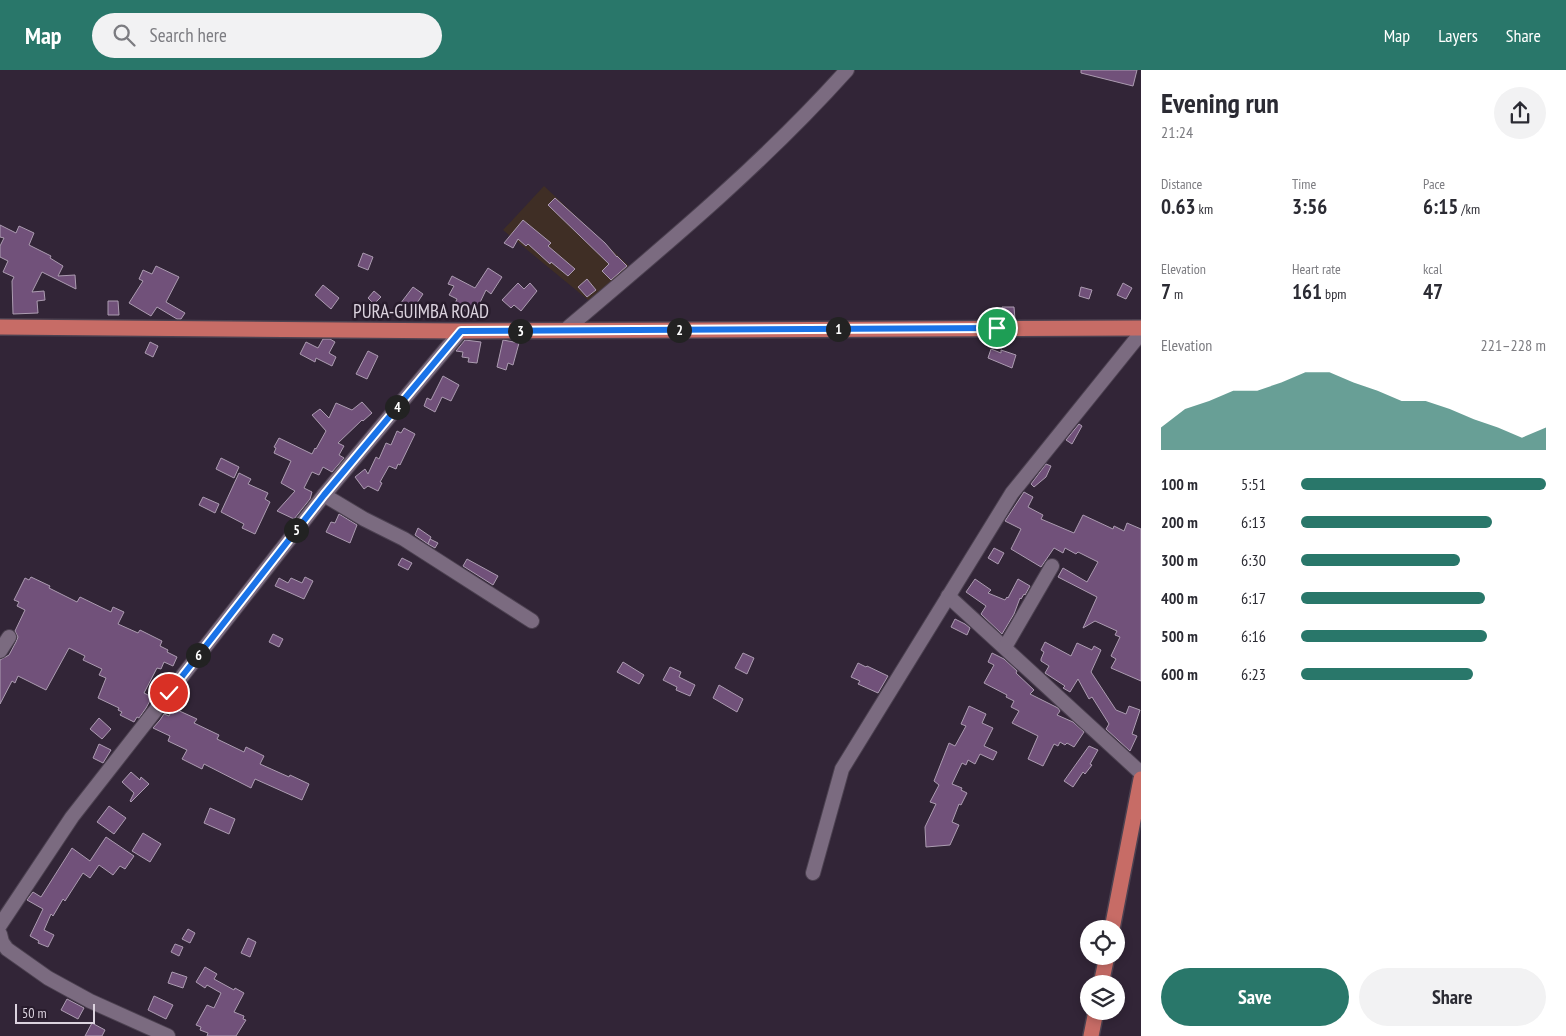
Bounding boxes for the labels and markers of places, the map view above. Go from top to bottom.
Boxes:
pin [976,307,1018,349]
pin: 1 [826,316,850,342]
pin: 3 [508,318,532,344]
pin: 2 [666,318,692,342]
pin: 4 [384,394,410,420]
pin: 5 [284,518,308,542]
pin: 6 [186,642,210,668]
pin [148,672,190,714]

